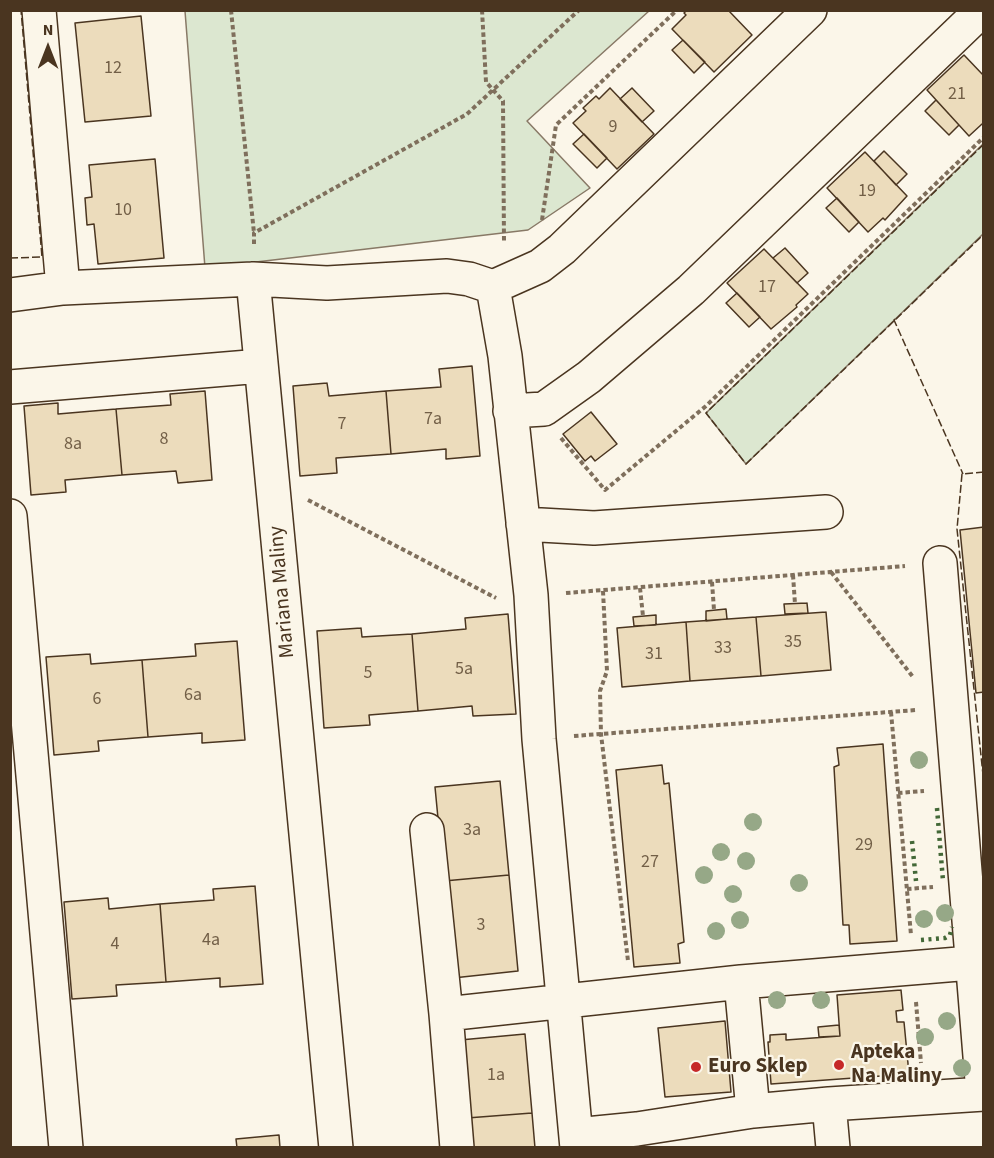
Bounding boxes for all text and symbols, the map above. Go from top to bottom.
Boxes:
north arrow [18,18,78,78]
text: N [43,19,53,41]
house number: 12 [104,58,122,80]
house number: 21 [948,84,966,106]
house number: 9 [609,117,617,139]
house number: 19 [858,181,876,203]
house number: 10 [114,200,132,222]
house number: 17 [758,277,776,299]
house number: 7a [424,409,442,431]
house number: 7 [338,414,346,436]
house number: 8 [160,429,168,451]
house number: 8a [64,434,82,456]
street label: Mariana Maliny [265,525,301,659]
house number: 35 [784,632,802,654]
house number: 33 [714,638,732,660]
house number: 31 [645,644,663,666]
house number: 5a [455,659,473,681]
house number: 5 [364,663,372,685]
house number: 6a [184,685,202,707]
house number: 6 [93,689,101,711]
house number: 3a [463,820,481,842]
house number: 29 [855,835,873,857]
house number: 27 [641,852,659,874]
house number: 3 [477,915,485,937]
house number: 4a [202,930,220,952]
house number: 4 [111,934,119,956]
place label: Apteka Na Maliny [851,1040,942,1090]
place label: Euro Sklep [708,1054,808,1080]
marker: Apteka Na Maliny [832,1058,846,1072]
marker: Euro Sklep [689,1060,703,1074]
house number: 1a [487,1065,505,1087]

